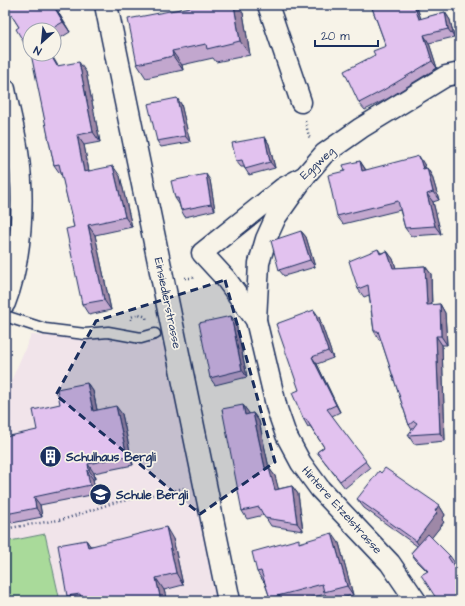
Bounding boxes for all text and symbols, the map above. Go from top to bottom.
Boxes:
north arrow [22,22,62,62]
scale bar [315,22,378,48]
text: 20 m [321,28,350,45]
text: N [31,42,44,59]
street label: Eggweg [296,143,339,184]
street label: Einsiedlerstrasse [150,256,186,351]
building icon: Schulhaus Bergli [37,444,63,470]
place label: Schulhaus Bergli [65,449,156,468]
street label: Hintere Etzelstrasse [298,463,386,558]
school or university icon: Schule Bergli [87,482,113,508]
place label: Schule Bergli [115,487,188,506]

